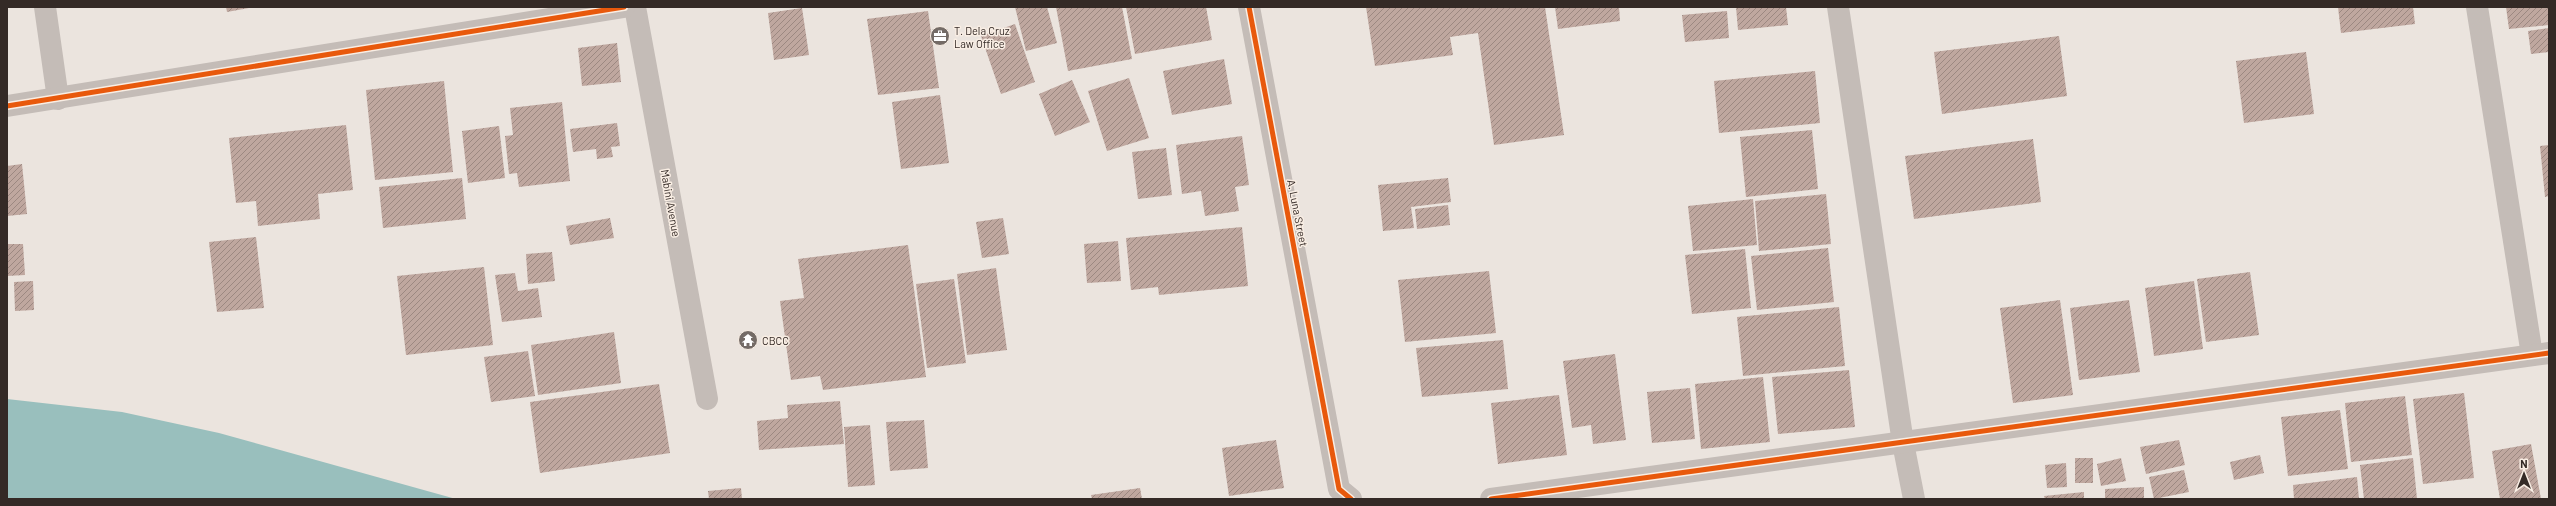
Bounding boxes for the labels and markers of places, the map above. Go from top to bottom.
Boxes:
place label: T. Dela Cruz Law Office [954,24,1010,50]
office icon: T. Dela Cruz Law Office [929,25,951,47]
temple icon: CBCC [737,329,759,351]
place label: CBCC [762,334,789,347]

